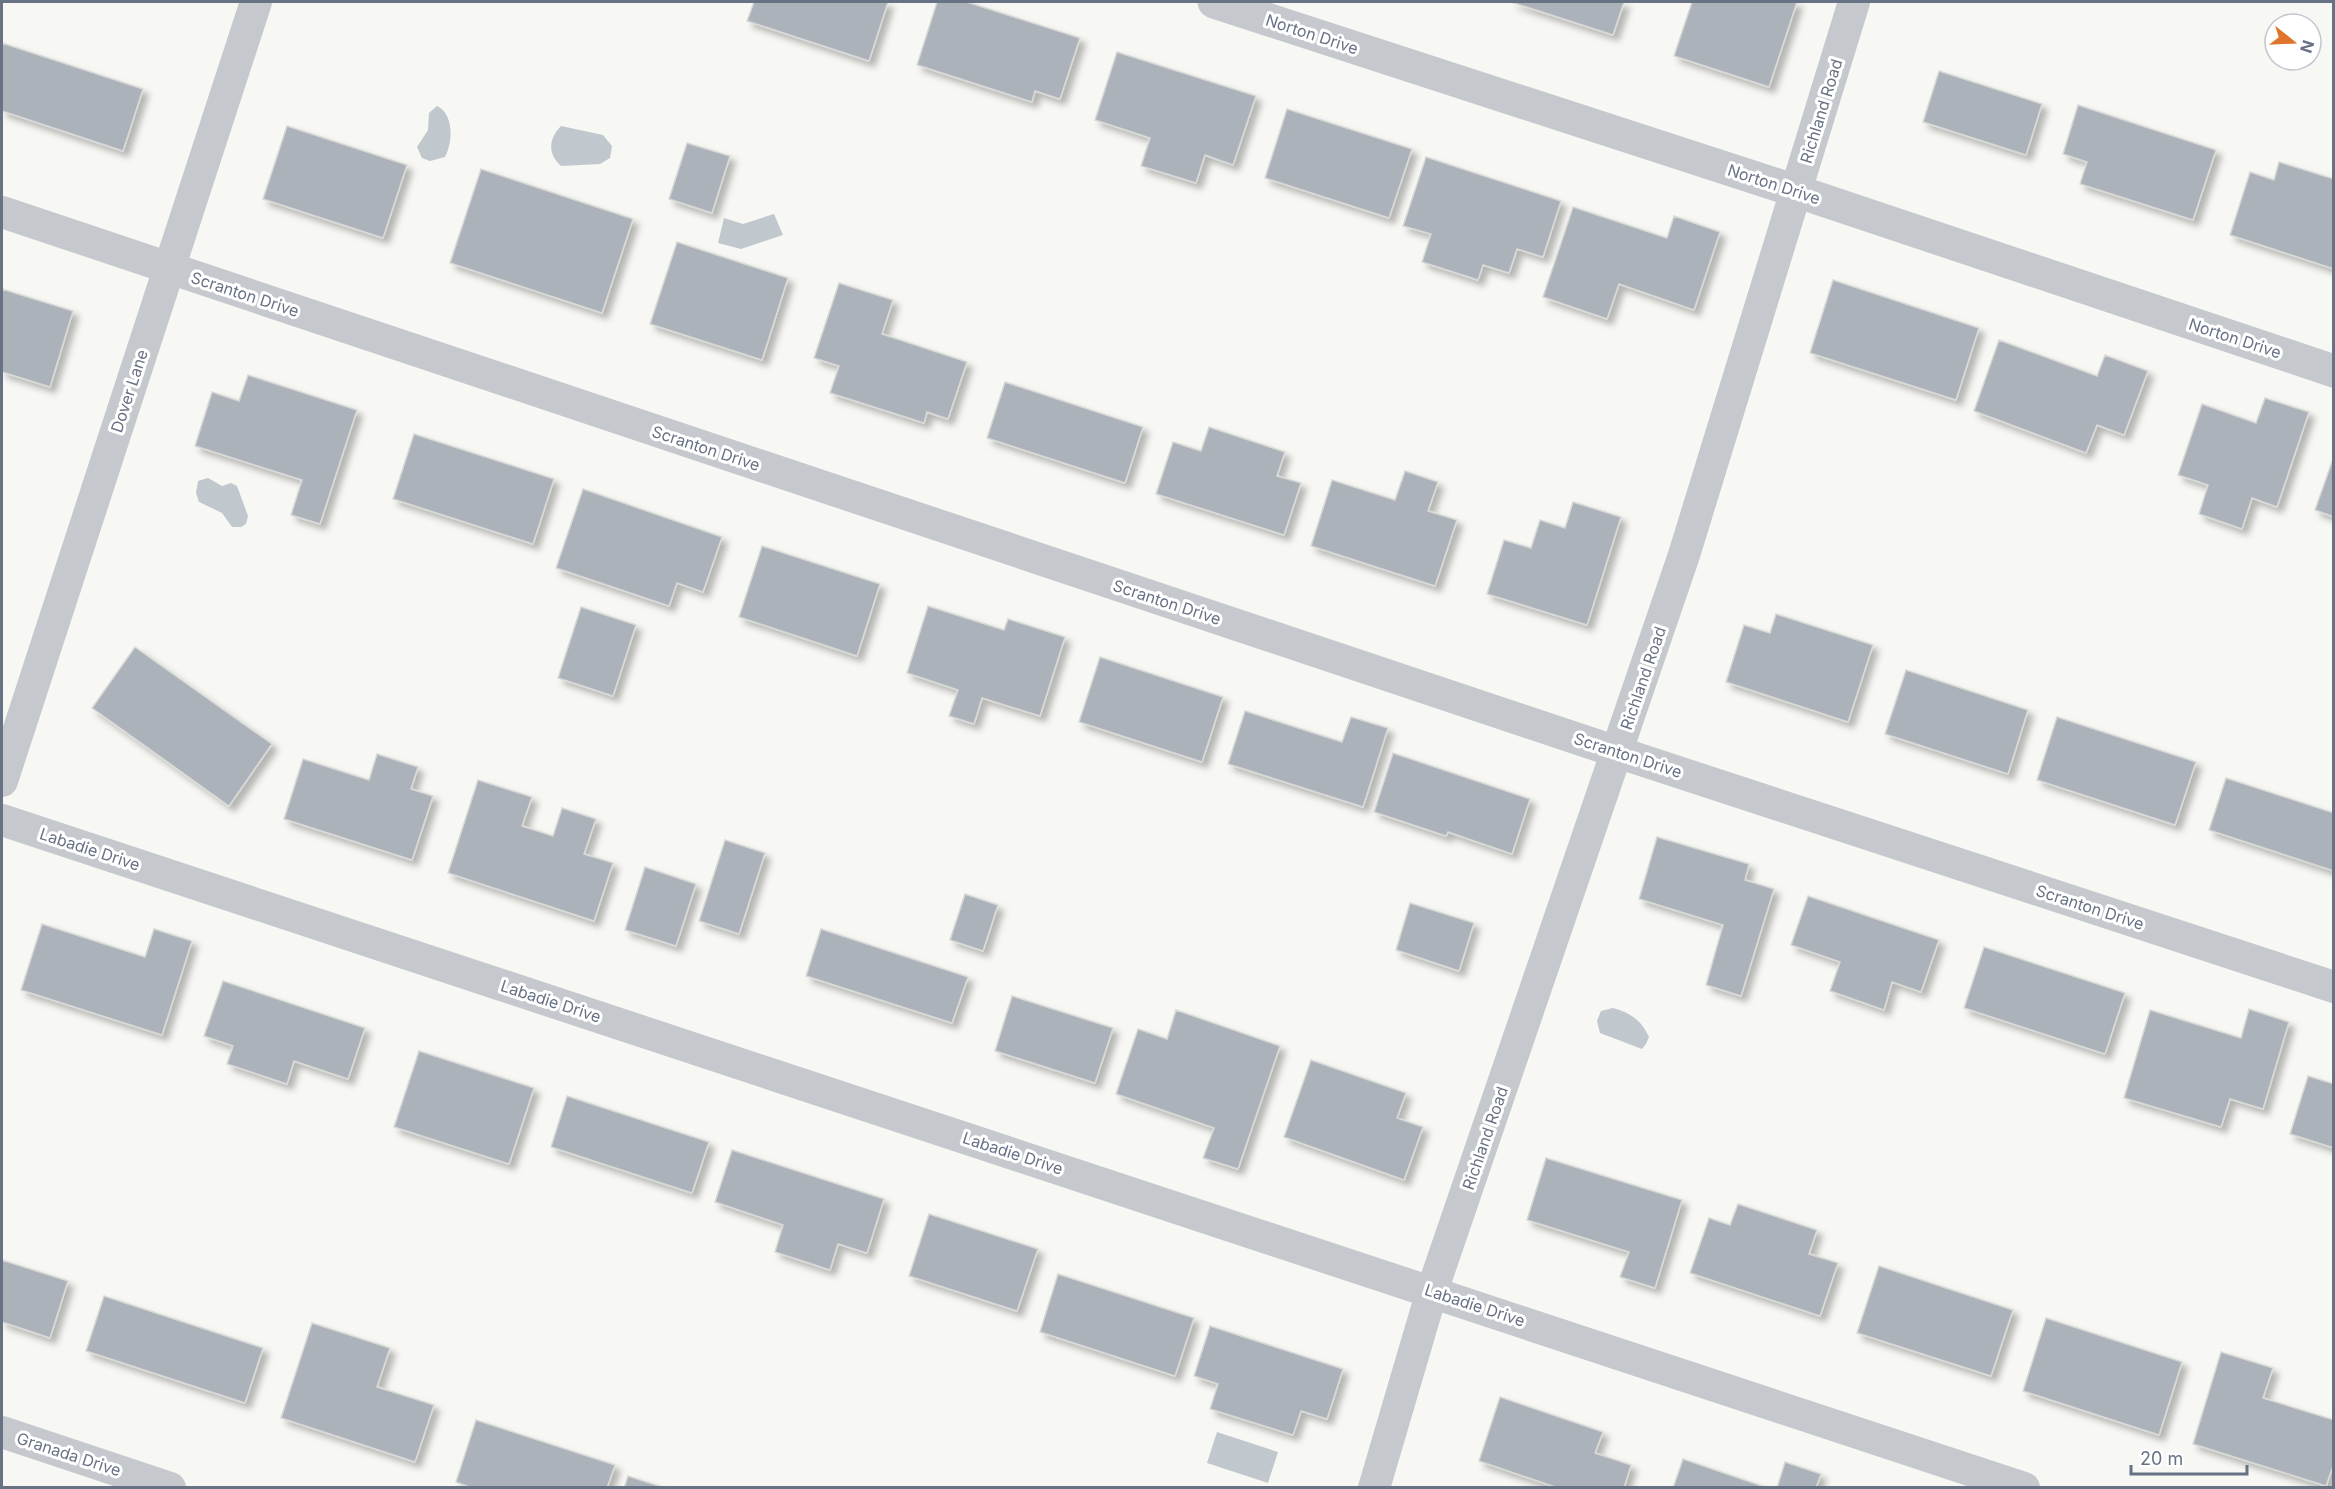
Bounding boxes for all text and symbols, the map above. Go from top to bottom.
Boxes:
street label: Norton Drive [1263,10,1361,58]
north arrow [2263,12,2323,72]
text: N [2296,38,2319,56]
street label: Richland Road [1796,56,1846,166]
street label: Norton Drive [1725,160,1823,208]
street label: Scranton Drive [189,267,301,321]
street label: Norton Drive [2186,314,2284,362]
street label: Dover Lane [106,347,152,435]
street label: Scranton Drive [650,421,762,475]
street label: Scranton Drive [1111,575,1223,629]
street label: Richland Road [1616,624,1670,732]
street label: Scranton Drive [1572,728,1684,782]
street label: Labadie Drive [37,823,143,875]
street label: Scranton Drive [2034,880,2146,934]
street label: Labadie Drive [498,975,604,1027]
street label: Richland Road [1458,1084,1512,1192]
street label: Labadie Drive [960,1127,1066,1179]
street label: Labadie Drive [1422,1279,1528,1331]
street label: Granada Drive [14,1428,124,1480]
scale bar [2131,1438,2246,1476]
text: 20 m [2140,1448,2183,1469]

